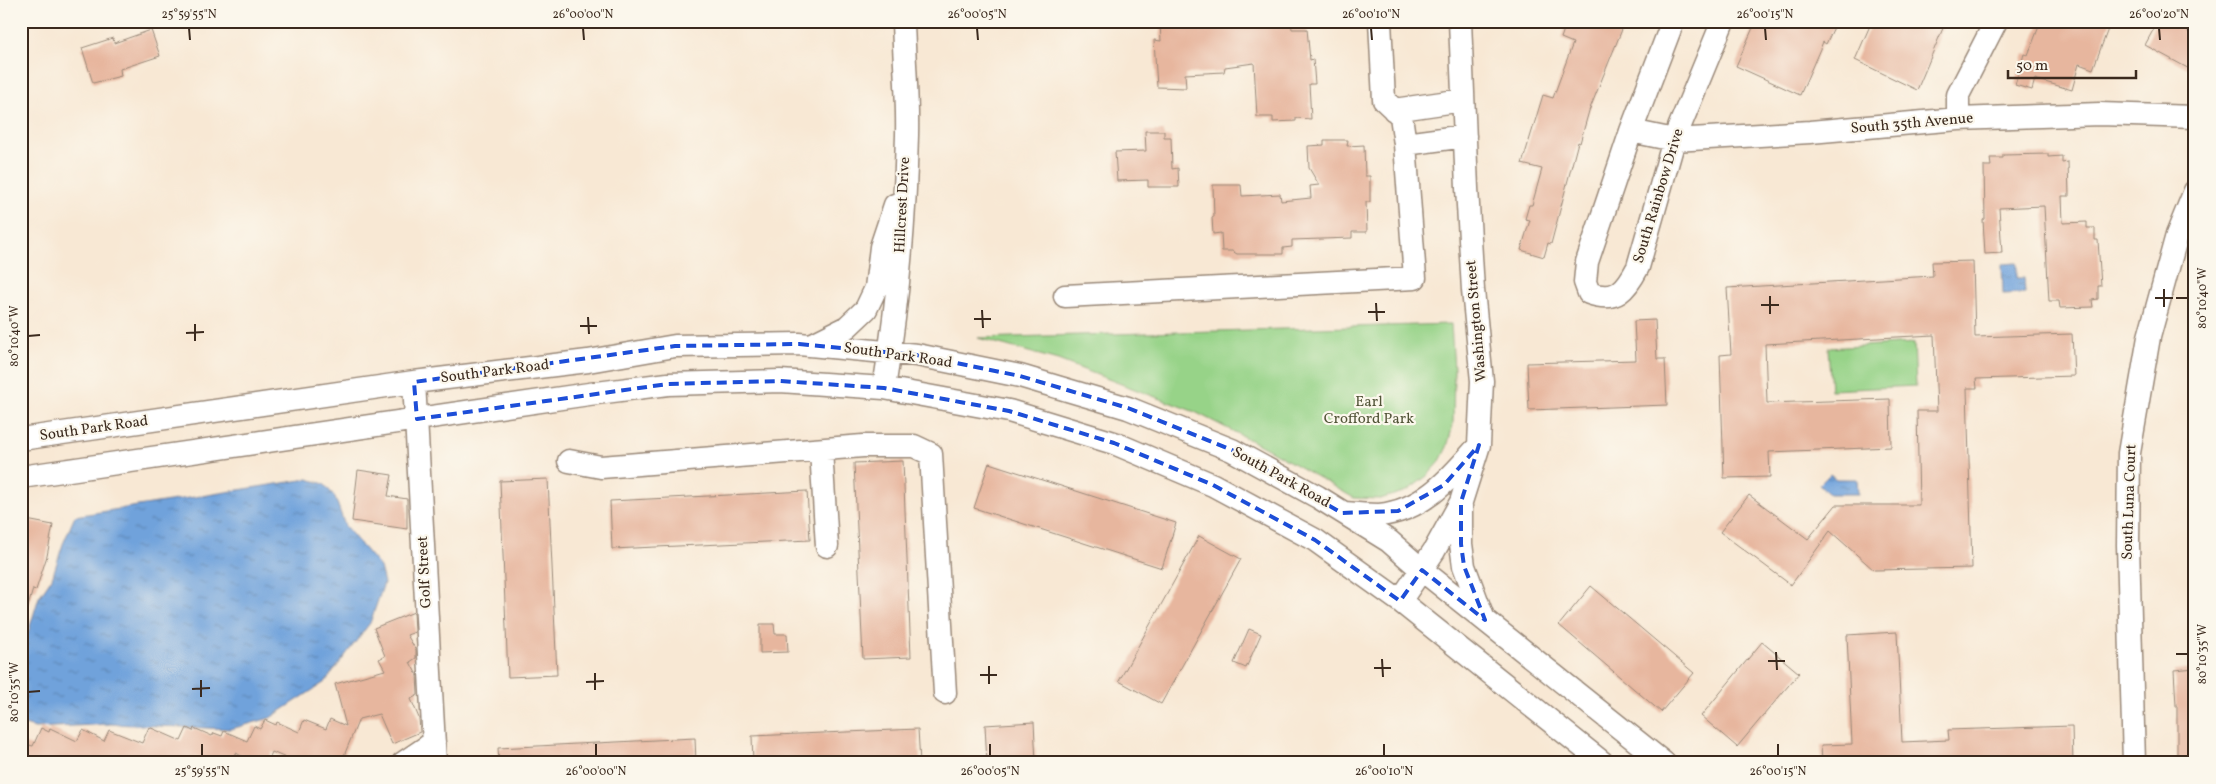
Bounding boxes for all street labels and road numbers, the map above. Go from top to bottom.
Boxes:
street label: South 35th Avenue [1850,108,1974,140]
street label: South Rainbow Drive [1628,126,1690,266]
street label: Hillcrest Drive [890,156,916,254]
street label: Washington Street [1461,259,1493,383]
street label: South Park Road [842,338,954,374]
street label: South Park Road [439,355,551,389]
street label: South Park Road [38,411,150,447]
street label: South Park Road [1228,442,1334,514]
street label: South Luna Court [2117,444,2143,560]
street label: Golf Street [413,535,437,609]

